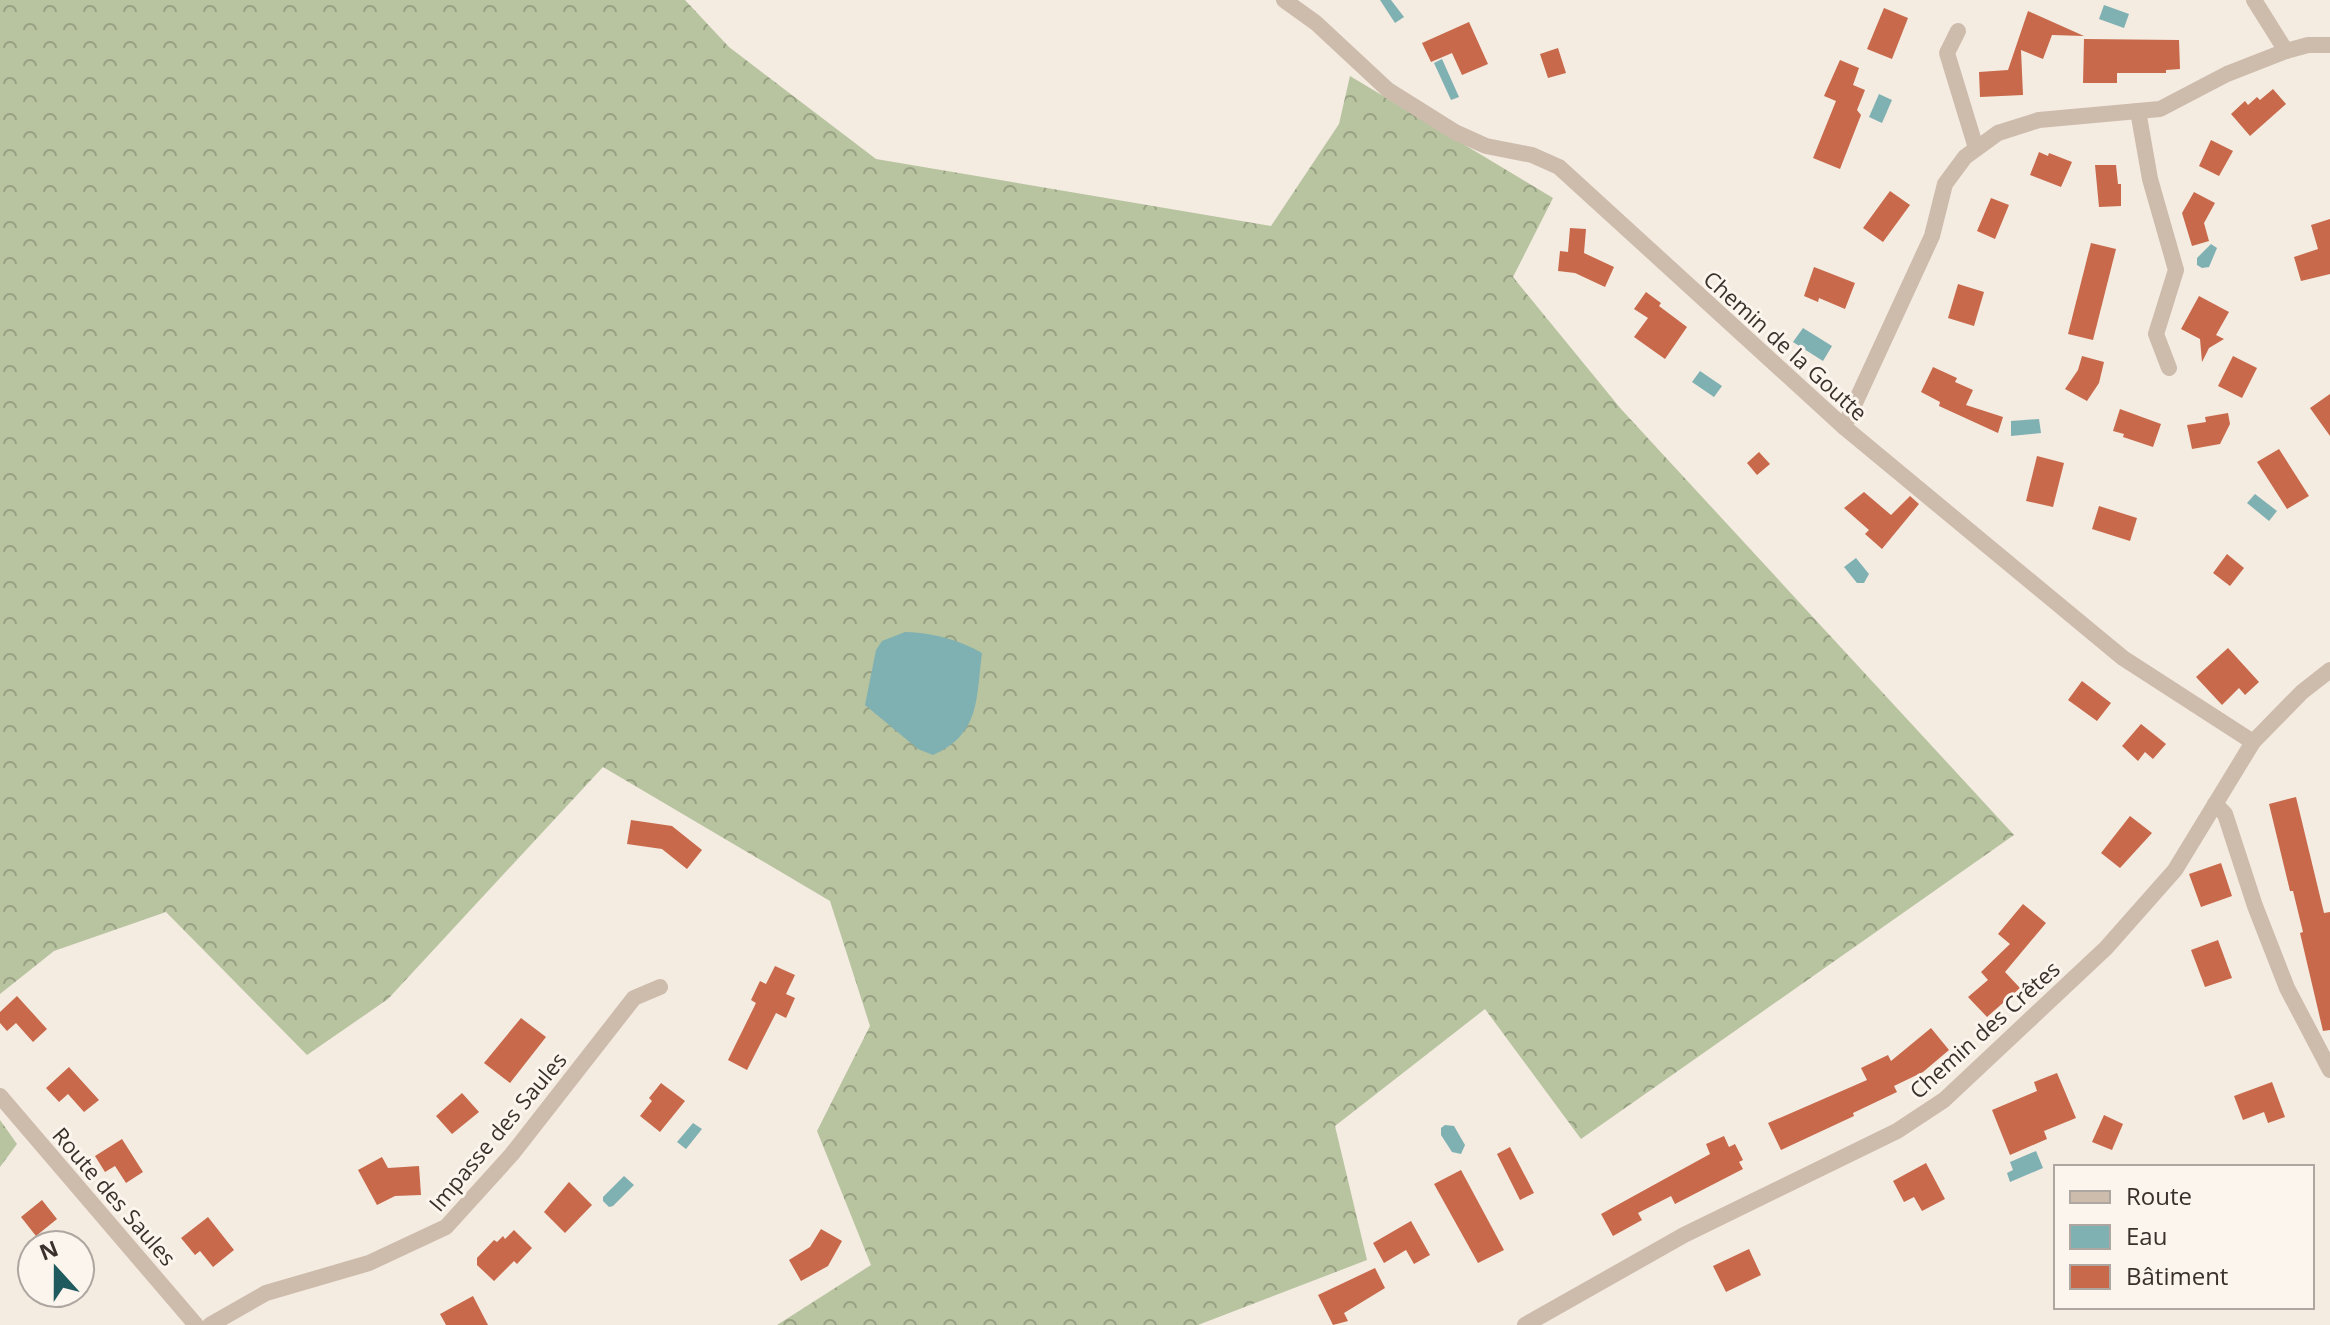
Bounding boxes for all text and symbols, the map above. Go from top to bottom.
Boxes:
street label: Chemin de la Goutte [1698,263,1874,427]
street label: Chemin des Crêtes [1902,953,2066,1105]
street label: Impasse des Saules [421,1045,573,1217]
street label: Route des Saules [46,1120,184,1272]
legend [2054,1165,2314,1309]
text: Route [2126,1179,2192,1212]
text: Eau [2126,1219,2167,1252]
north arrow [16,1229,96,1309]
text: N [35,1232,62,1267]
text: Bâtiment [2126,1259,2228,1292]

